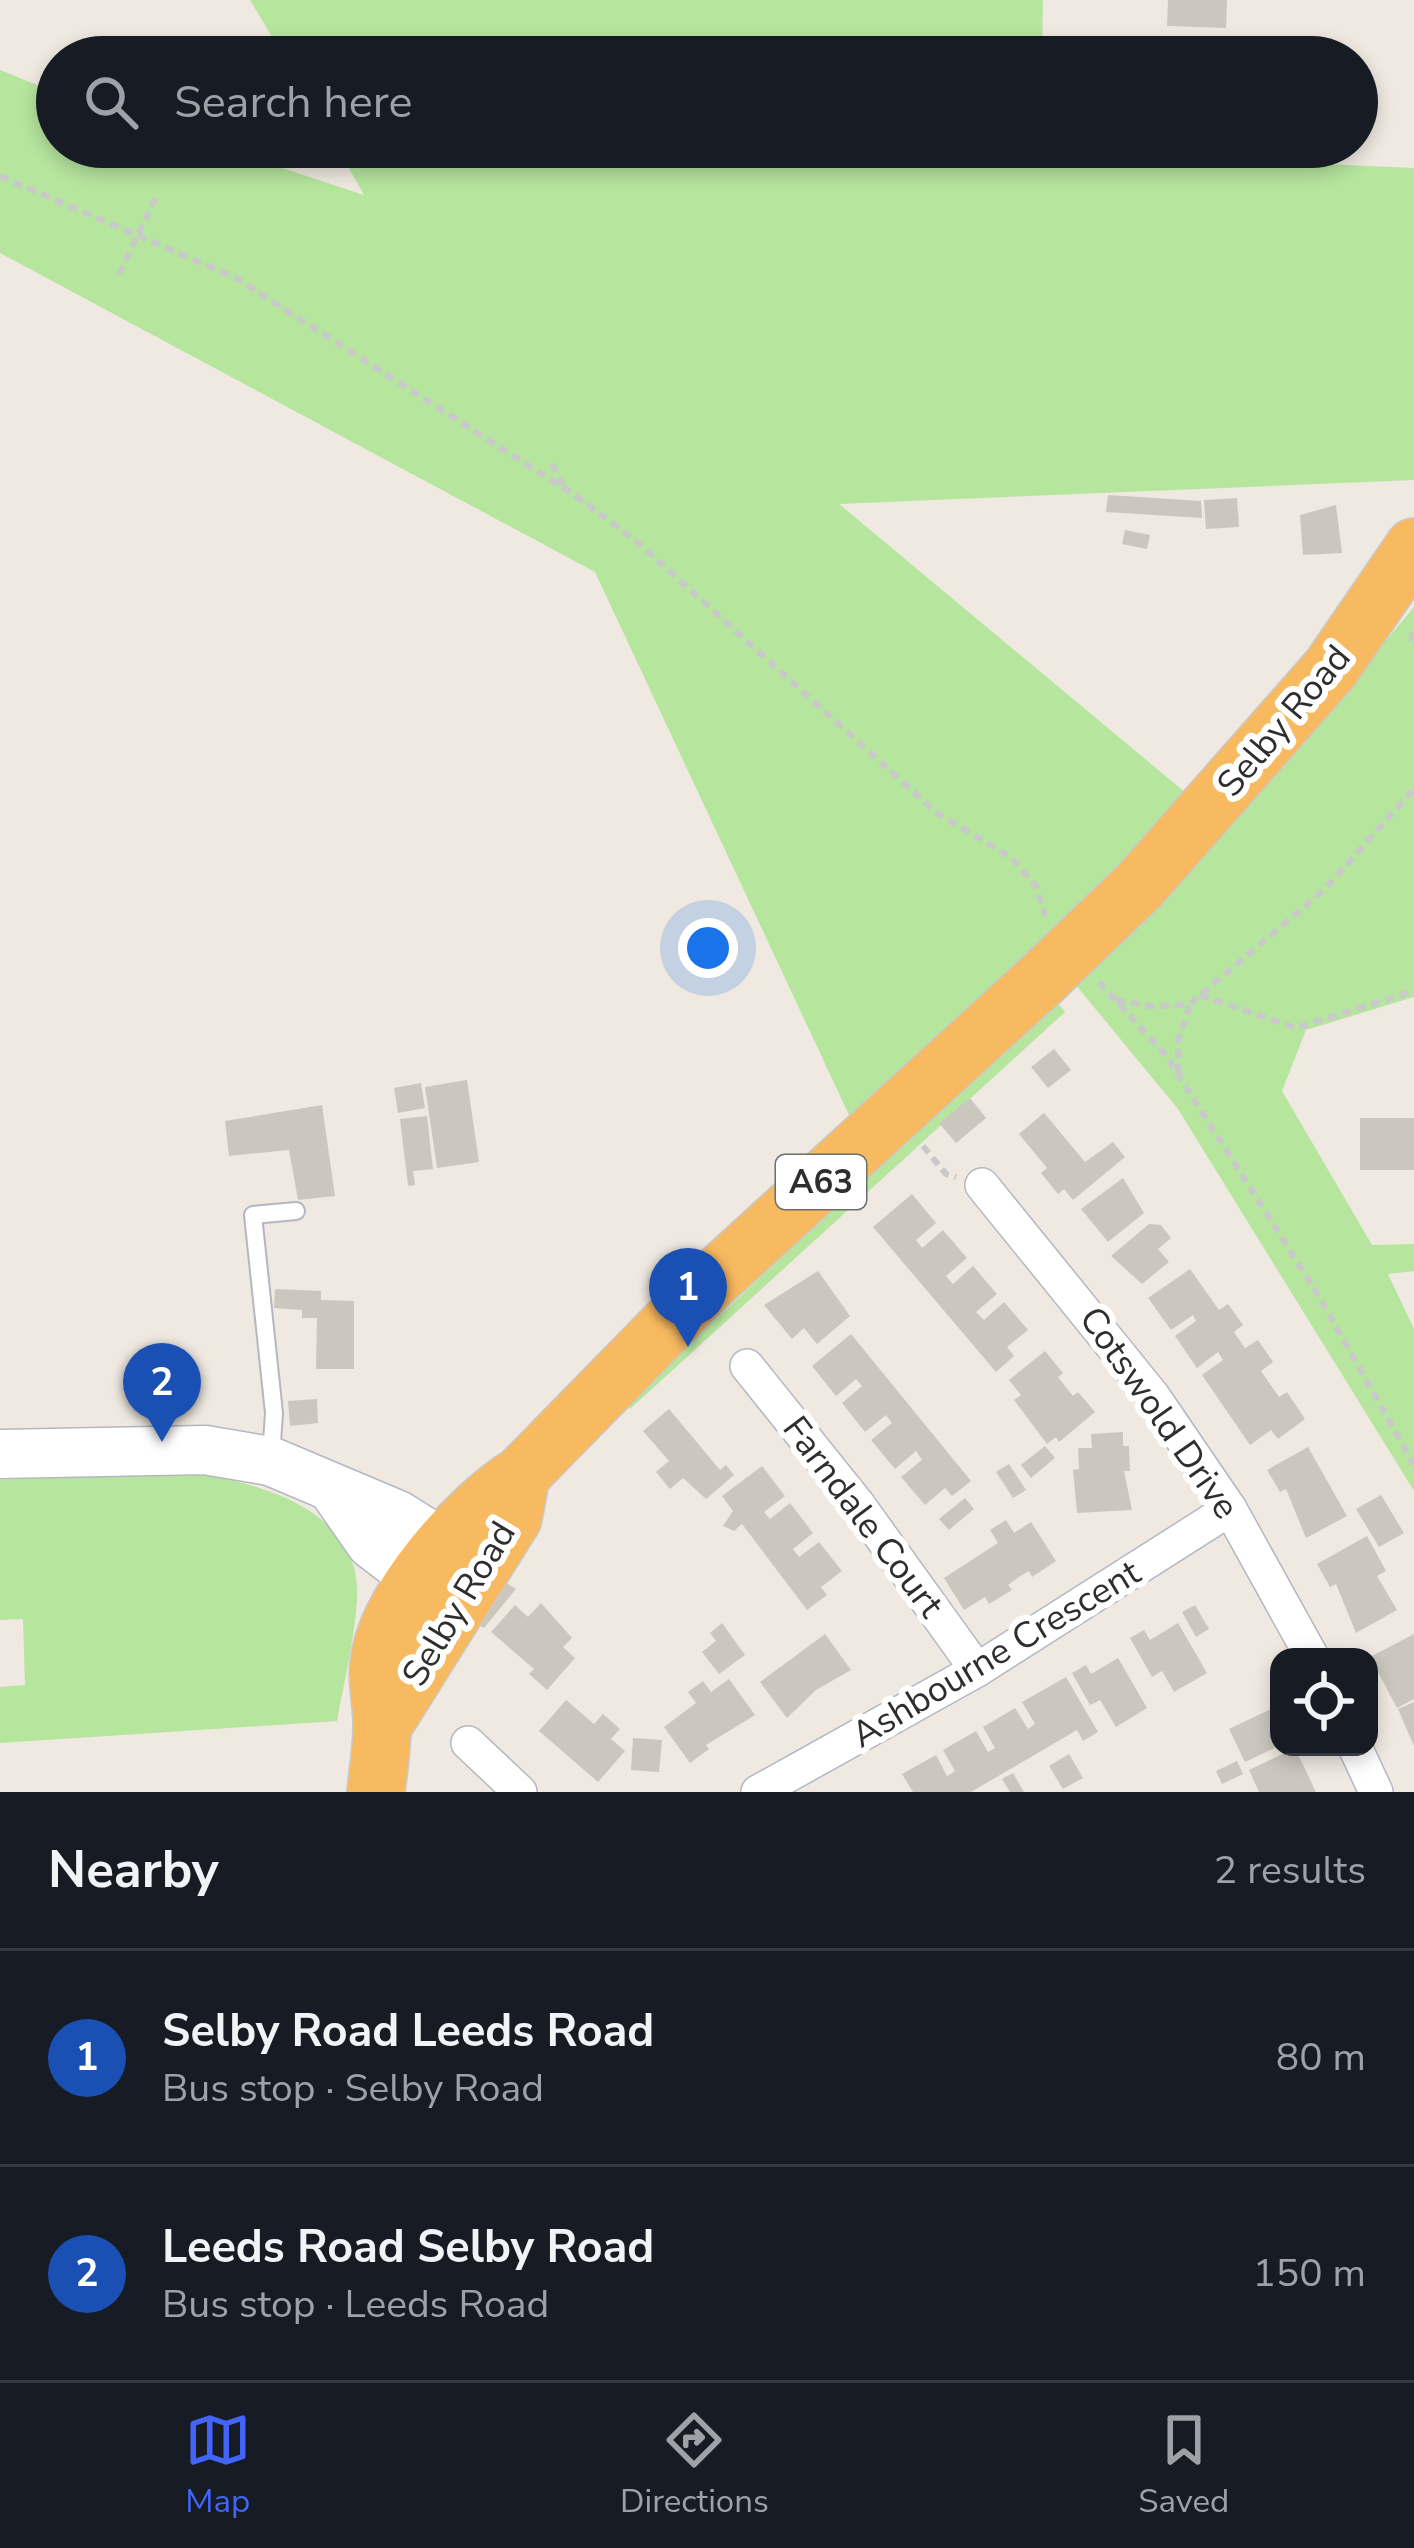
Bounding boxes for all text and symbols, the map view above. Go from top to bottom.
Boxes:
search box [36,36,1378,168]
icon: search [78,69,144,135]
text: Search here [174,72,413,133]
street label: Selby Road [1206,635,1362,807]
your location [678,918,738,978]
road number: A63 [776,1155,866,1209]
pin: 1 [649,1248,727,1347]
street label: Cotswold Drive [1068,1297,1250,1529]
pin: 2 [123,1343,201,1442]
street label: Farndale Court [771,1406,955,1628]
street label: Selby Road [391,1512,527,1696]
street label: Ashbourne Crescent [843,1548,1150,1760]
map controls [1270,1648,1378,1756]
button: locate [1270,1648,1378,1756]
text: Nearby [48,1835,219,1905]
text: 2 results [1214,1844,1366,1897]
text: Selby Road Leeds Road [162,2001,654,2062]
text: 1 [75,2031,99,2084]
text: 80 m [1276,2031,1366,2084]
text: Bus stop · Selby Road [162,2062,544,2115]
text: Leeds Road Selby Road [162,2217,654,2278]
text: 2 [75,2247,99,2300]
text: 150 m [1252,2247,1366,2300]
text: Bus stop · Leeds Road [162,2278,549,2331]
tab: Map [185,2407,251,2524]
tab: Directions [620,2407,769,2524]
tab: Saved [1138,2407,1229,2524]

